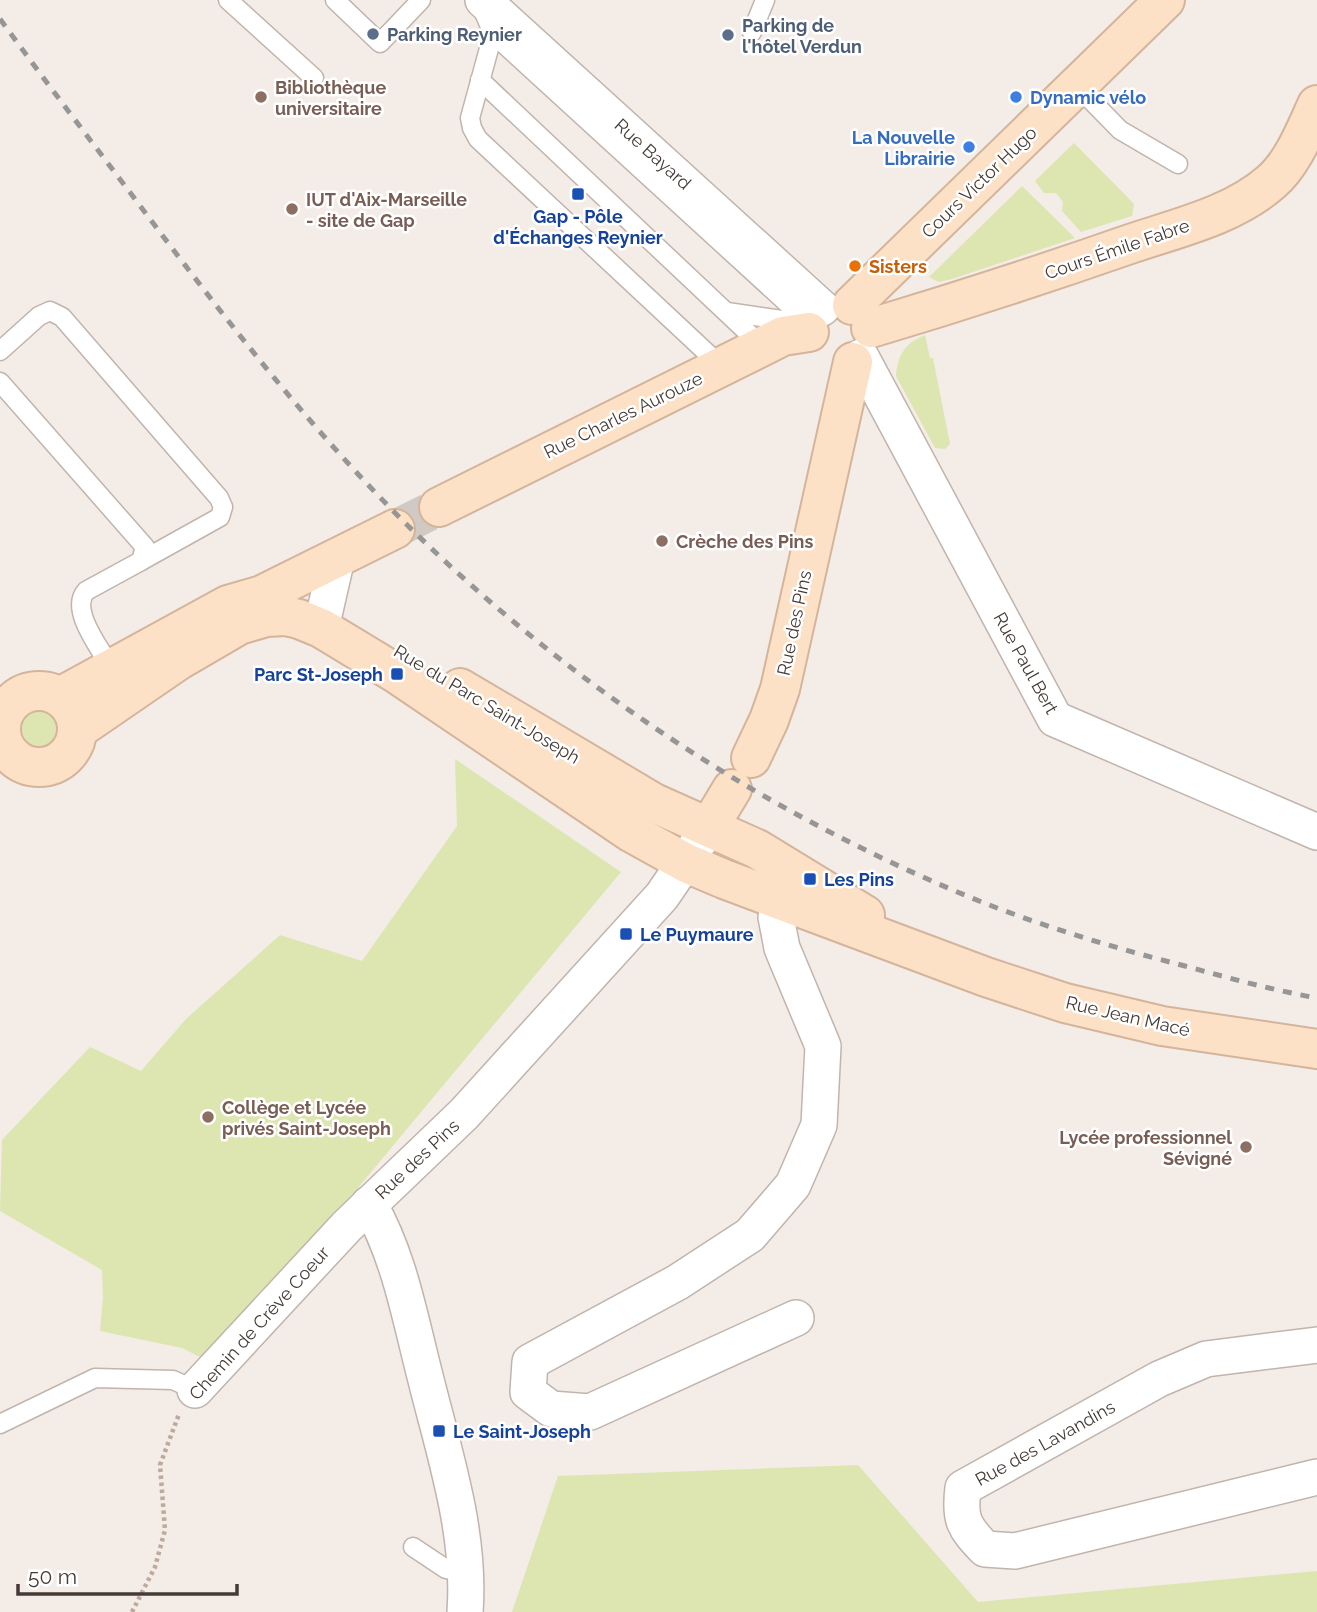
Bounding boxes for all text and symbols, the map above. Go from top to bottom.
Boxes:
place label: Parking de l'hôtel Verdun [742,15,862,57]
place label: Parking Reynier [387,24,522,45]
marker: Parking Reynier [365,26,381,42]
marker: Parking de l'hôtel Verdun [720,27,736,43]
place label: Bibliothèque universitaire [275,77,386,119]
place label: Dynamic vélo [1030,87,1146,108]
marker: Bibliothèque universitaire [253,89,269,105]
marker: Dynamic vélo [1008,89,1024,105]
street label: Rue Bayard [610,114,696,194]
street label: Cours Victor Hugo [917,122,1041,242]
place label: La Nouvelle Librairie [852,127,955,169]
marker: La Nouvelle Librairie [961,139,977,155]
marker: Gap - Pôle d'Échanges Reynier [570,186,586,202]
place label: IUT d'Aix-Marseille - site de Gap [306,189,467,231]
marker: IUT d'Aix-Marseille - site de Gap [284,201,300,217]
place label: Gap - Pôle d'Échanges Reynier [493,206,663,248]
street label: Cours Émile Fabre [1042,213,1193,284]
place label: Sisters [869,256,927,277]
marker: Sisters [847,258,863,274]
street label: Rue Charles Aurouze [540,367,706,463]
place label: Crèche des Pins [676,531,813,552]
marker: Crèche des Pins [654,533,670,549]
street label: Rue des Pins [773,568,815,677]
street label: Rue Paul Bert [989,609,1063,717]
street label: Rue du Parc Saint-Joseph [390,640,584,768]
place label: Parc St-Joseph [254,664,383,685]
marker: Parc St-Joseph [389,666,405,682]
place label: Les Pins [824,869,894,890]
marker: Les Pins [802,871,818,887]
place label: Le Puymaure [640,924,754,945]
marker: Le Puymaure [618,926,634,942]
street label: Rue Jean Macé [1064,992,1193,1041]
place label: Collège et Lycée privés Saint-Joseph [222,1097,391,1139]
marker: Collège et Lycée privés Saint-Joseph [200,1109,216,1125]
street label: Rue des Pins [371,1115,463,1203]
place label: Lycée professionnel Sévigné [1059,1127,1232,1169]
marker: Lycée professionnel Sévigné [1238,1139,1254,1155]
street label: Chemin de Crève Coeur [185,1242,334,1404]
street label: Rue des Lavandins [971,1396,1119,1490]
place label: Le Saint-Joseph [453,1421,591,1442]
marker: Le Saint-Joseph [431,1423,447,1439]
scale bar [18,1552,236,1596]
text: 50 m [28,1564,77,1589]

